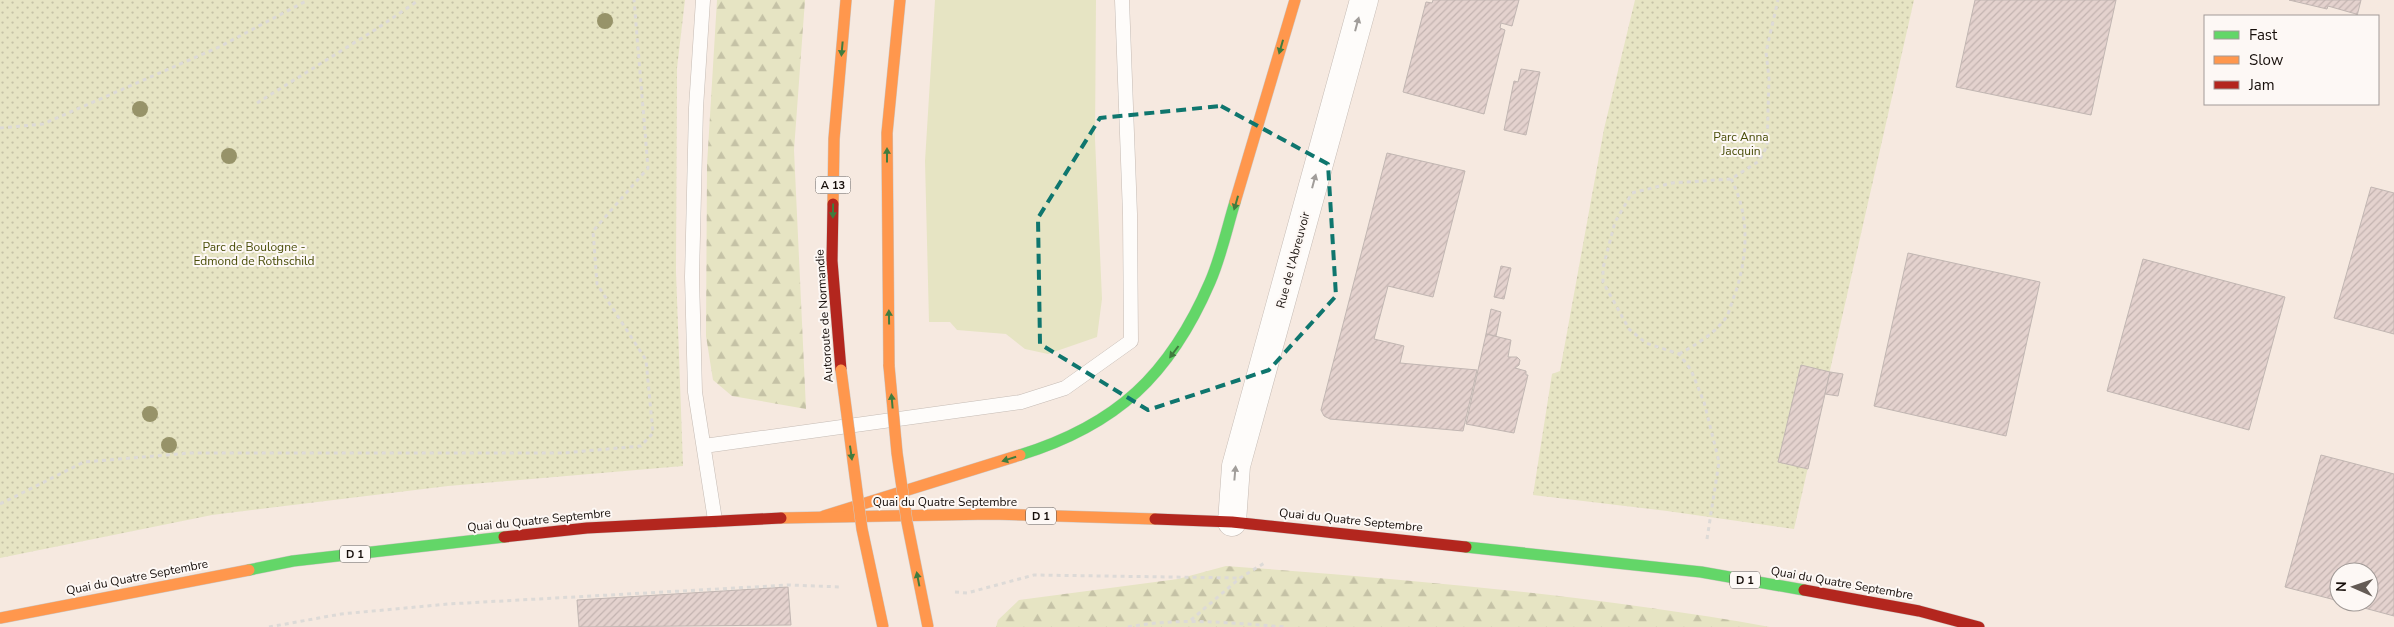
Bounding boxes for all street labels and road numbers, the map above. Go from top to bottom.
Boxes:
road number: A 13 [816,176,850,194]
street label: Rue de l'Abreuvoir [1272,209,1314,310]
street label: Autoroute de Normandie [811,249,837,383]
street label: Quai du Quatre Septembre [873,494,1017,510]
street label: Quai du Quatre Septembre [466,505,612,535]
street label: Quai du Quatre Septembre [1278,505,1424,535]
road number: D 1 [1026,508,1056,524]
road number: D 1 [340,546,370,562]
street label: Quai du Quatre Septembre [65,555,209,599]
street label: Quai du Quatre Septembre [1770,563,1914,603]
road number: D 1 [1730,572,1760,588]

